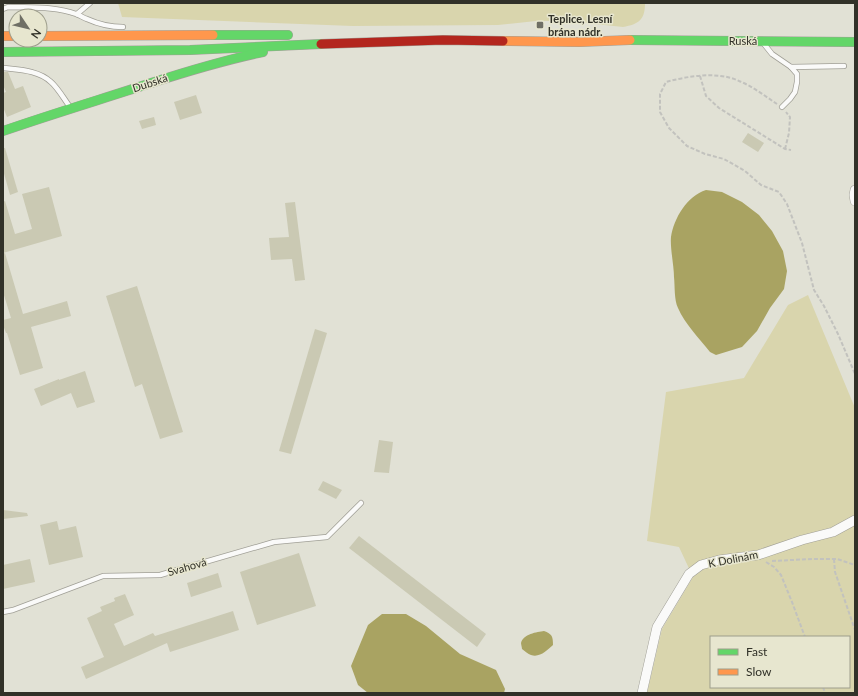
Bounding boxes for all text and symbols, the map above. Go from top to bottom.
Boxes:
north arrow [8,8,48,48]
place label: Teplice, Lesní brána nádr. [548,12,614,38]
marker: Teplice, Lesní brána nádr. [535,20,545,30]
text: N [29,27,44,41]
street label: Ruská [729,34,757,47]
street label: Dubská [131,71,169,94]
street label: K Dolinám [707,547,759,570]
street label: Svahová [166,555,208,578]
legend [710,636,850,688]
text: Fast [746,644,768,659]
text: Slow [746,664,772,679]

